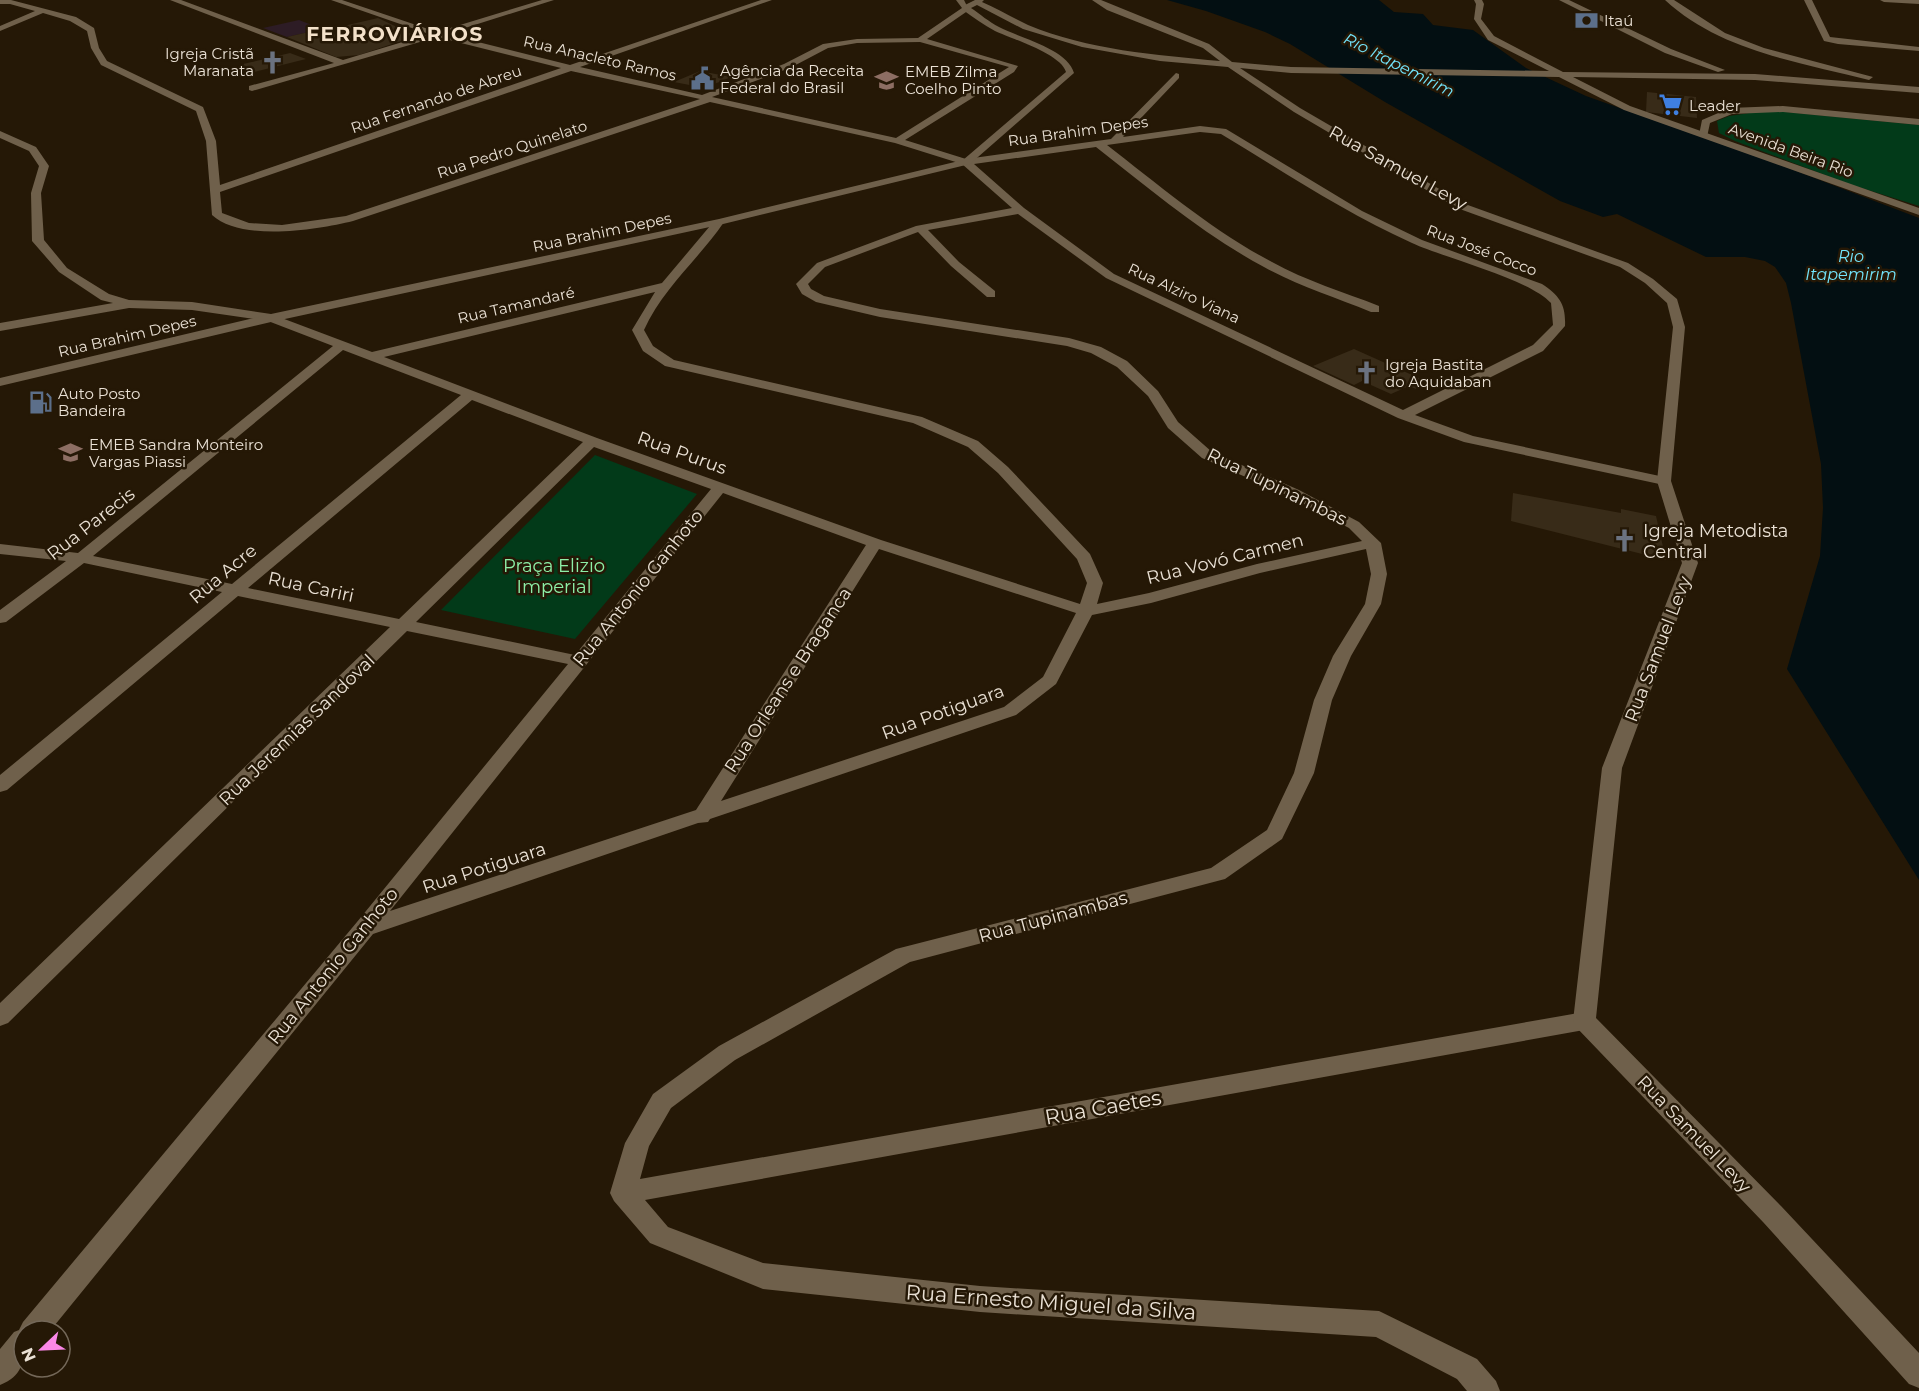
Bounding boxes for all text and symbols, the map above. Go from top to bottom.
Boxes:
bank icon: Itaú [1573,7,1599,33]
place label: Itaú [1604,11,1633,30]
district label: FERROVIÁRIOS [306,22,484,46]
water label: Rio Itapemirim [1341,29,1457,101]
street label: Rua Anacleto Ramos [522,31,678,85]
place label: Igreja Cristã Maranata [165,44,254,80]
church icon: Igreja Cristã Maranata [259,49,285,75]
street label: Rua Fernando de Abreu [348,61,524,137]
place label: Agência da Receita Federal do Brasil [720,61,864,97]
place label: EMEB Zilma Coelho Pinto [905,62,1001,98]
public building icon: Agência da Receita Federal do Brasil [689,66,715,92]
school or university icon: EMEB Zilma Coelho Pinto [874,67,900,93]
supermarket icon: Leader [1658,92,1684,118]
place label: Leader [1689,96,1741,115]
street label: Rua Brahim Depes [1007,112,1149,150]
street label: Rua Pedro Quinelato [435,116,589,182]
street label: Avenida Beira Rio [1726,119,1856,181]
street label: Rua Samuel Levy [1325,121,1471,215]
street label: Rua Brahim Depes [531,208,673,256]
street label: Rua José Cocco [1424,220,1540,280]
water label: Rio Itapemirim [1805,247,1897,284]
street label: Rua Alziro Viana [1125,259,1243,327]
street label: Rua Tamandaré [456,282,576,328]
street label: Rua Brahim Depes [56,311,198,361]
place label: Igreja Bastita do Aquidaban [1385,355,1492,391]
church icon: Igreja Bastita do Aquidaban [1354,360,1380,386]
place label: Auto Posto Bandeira [58,384,140,420]
fuel station icon: Auto Posto Bandeira [27,389,53,415]
street label: Rua Purus [634,427,730,479]
place label: EMEB Sandra Monteiro Vargas Piassi [89,435,263,471]
school or university icon: EMEB Sandra Monteiro Vargas Piassi [58,440,84,466]
street label: Rua Tupinambas [1203,444,1351,531]
street label: Rua Parecis [43,483,139,565]
street label: Rua Antonio Ganhoto [568,505,708,671]
place label: Igreja Metodista Central [1643,520,1788,563]
church icon: Igreja Metodista Central [1612,528,1638,554]
street label: Rua Vovó Carmen [1144,529,1306,589]
street label: Rua Acre [185,539,261,609]
park label: Praça Elizio Imperial [503,555,605,598]
street label: Rua Cariri [266,567,356,607]
street label: Rua Samuel Levy [1620,573,1696,725]
street label: Rua Orleans e Braganca [720,583,856,777]
street label: Rua Jeremias Sandoval [214,650,380,810]
street label: Rua Potiguara [879,680,1007,744]
street label: Rua Potiguara [419,838,549,898]
street label: Rua Antonio Ganhoto [263,883,403,1049]
street label: Rua Tupinambas [976,887,1130,947]
street label: Rua Samuel Levy [1632,1071,1756,1197]
street label: Rua Caetes [1043,1084,1163,1130]
street label: Rua Ernesto Miguel da Silva [905,1279,1197,1325]
north arrow [12,1319,72,1379]
text: N [17,1345,40,1364]

